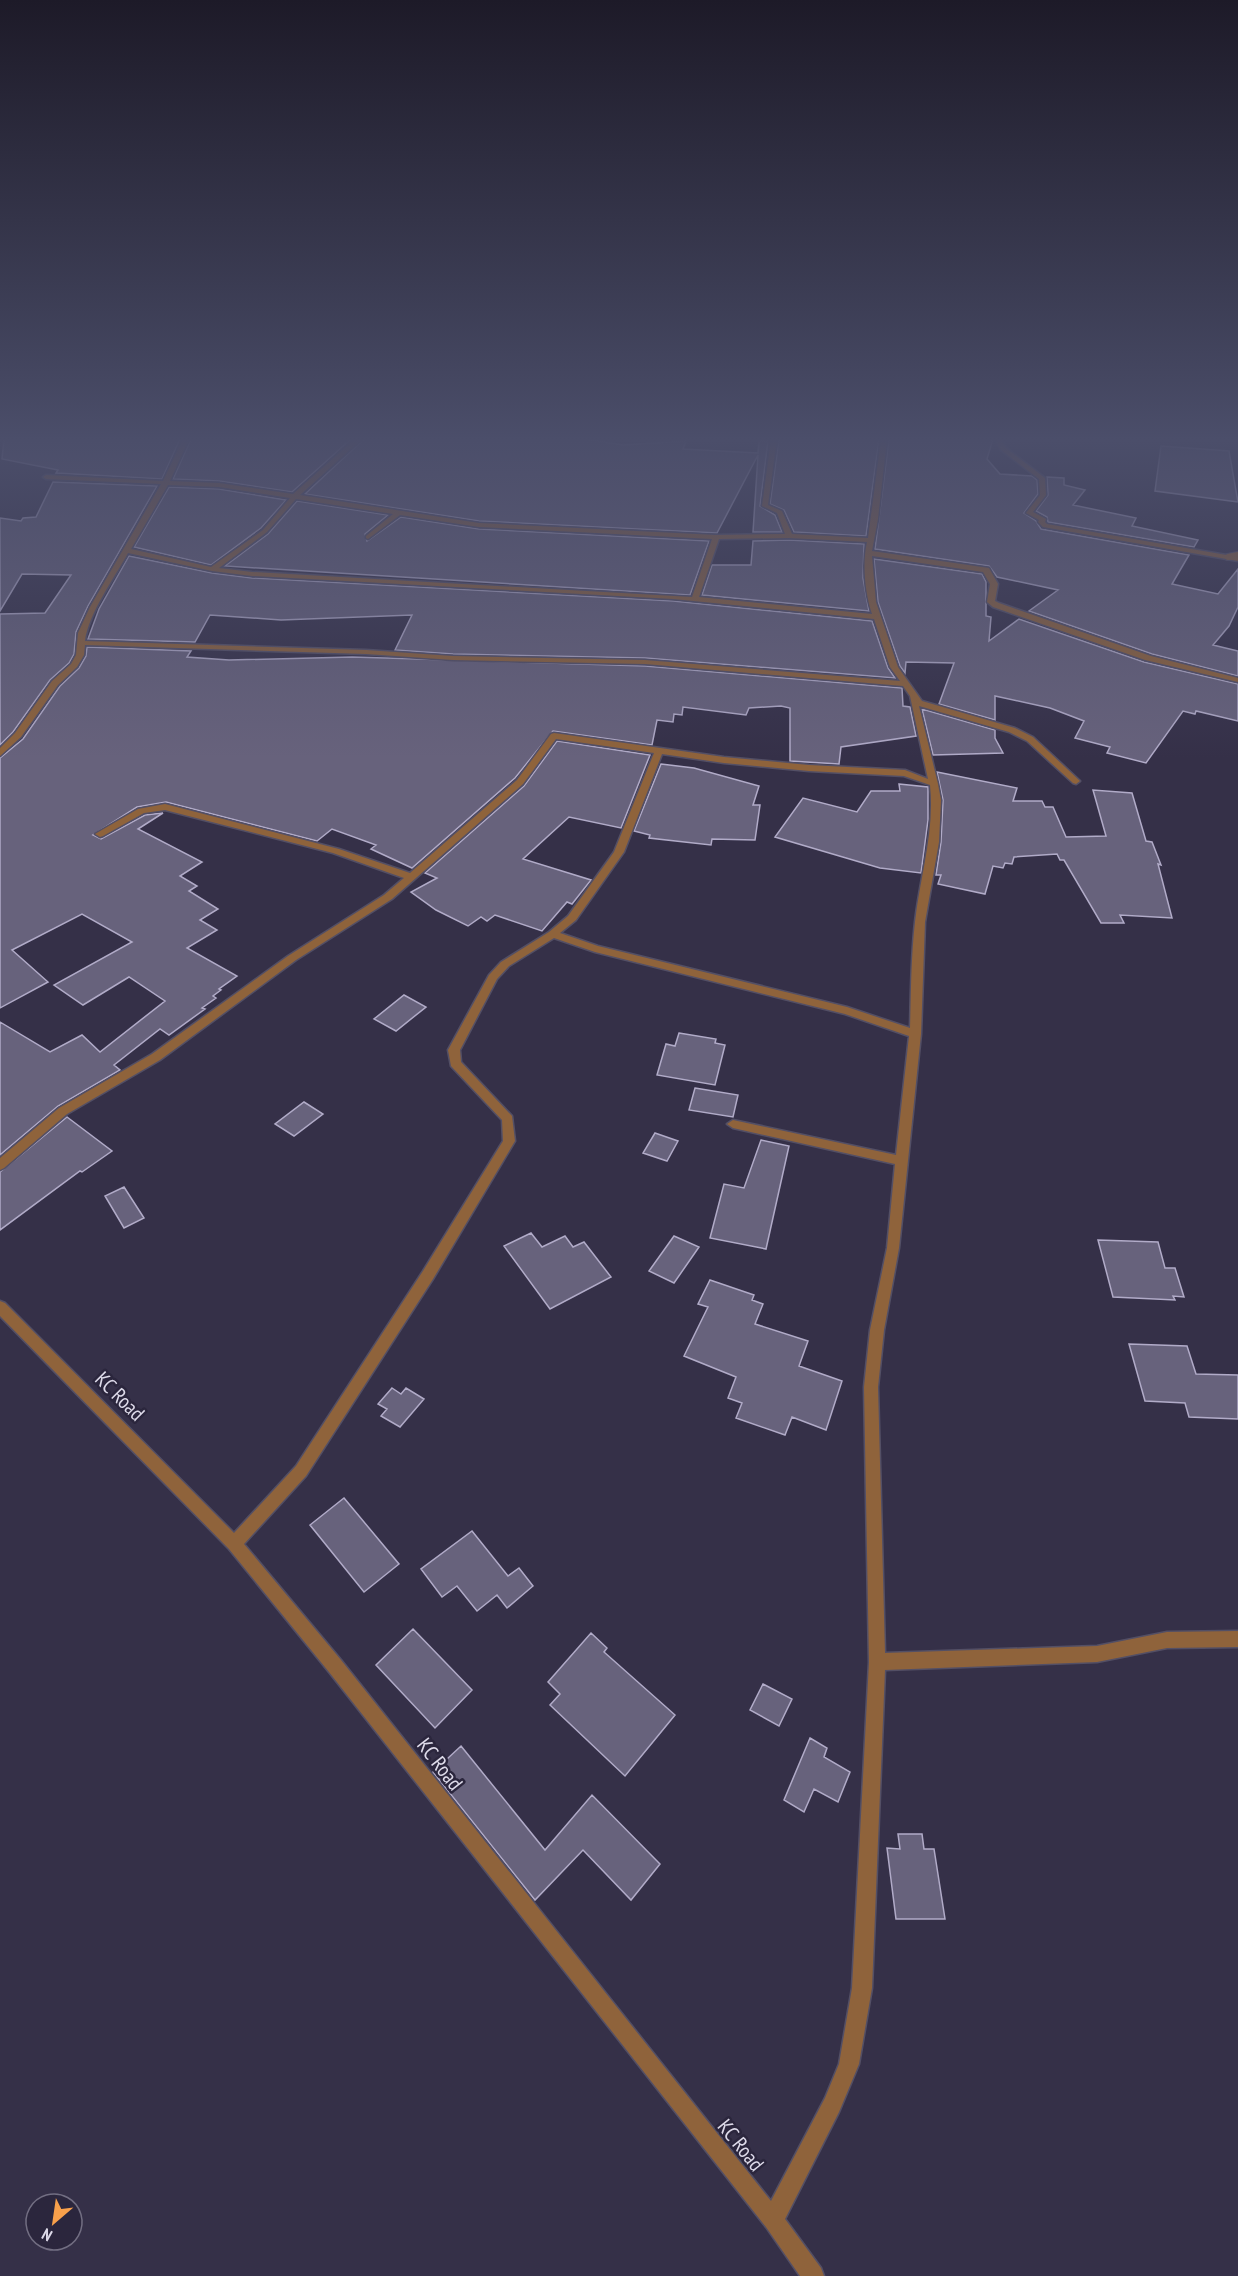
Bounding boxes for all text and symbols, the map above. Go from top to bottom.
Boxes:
street label: KC Road [90,1366,150,1426]
street label: KC Road [411,1732,469,1796]
street label: KC Road [712,2114,770,2176]
north arrow [24,2192,84,2252]
text: N [38,2224,55,2246]

